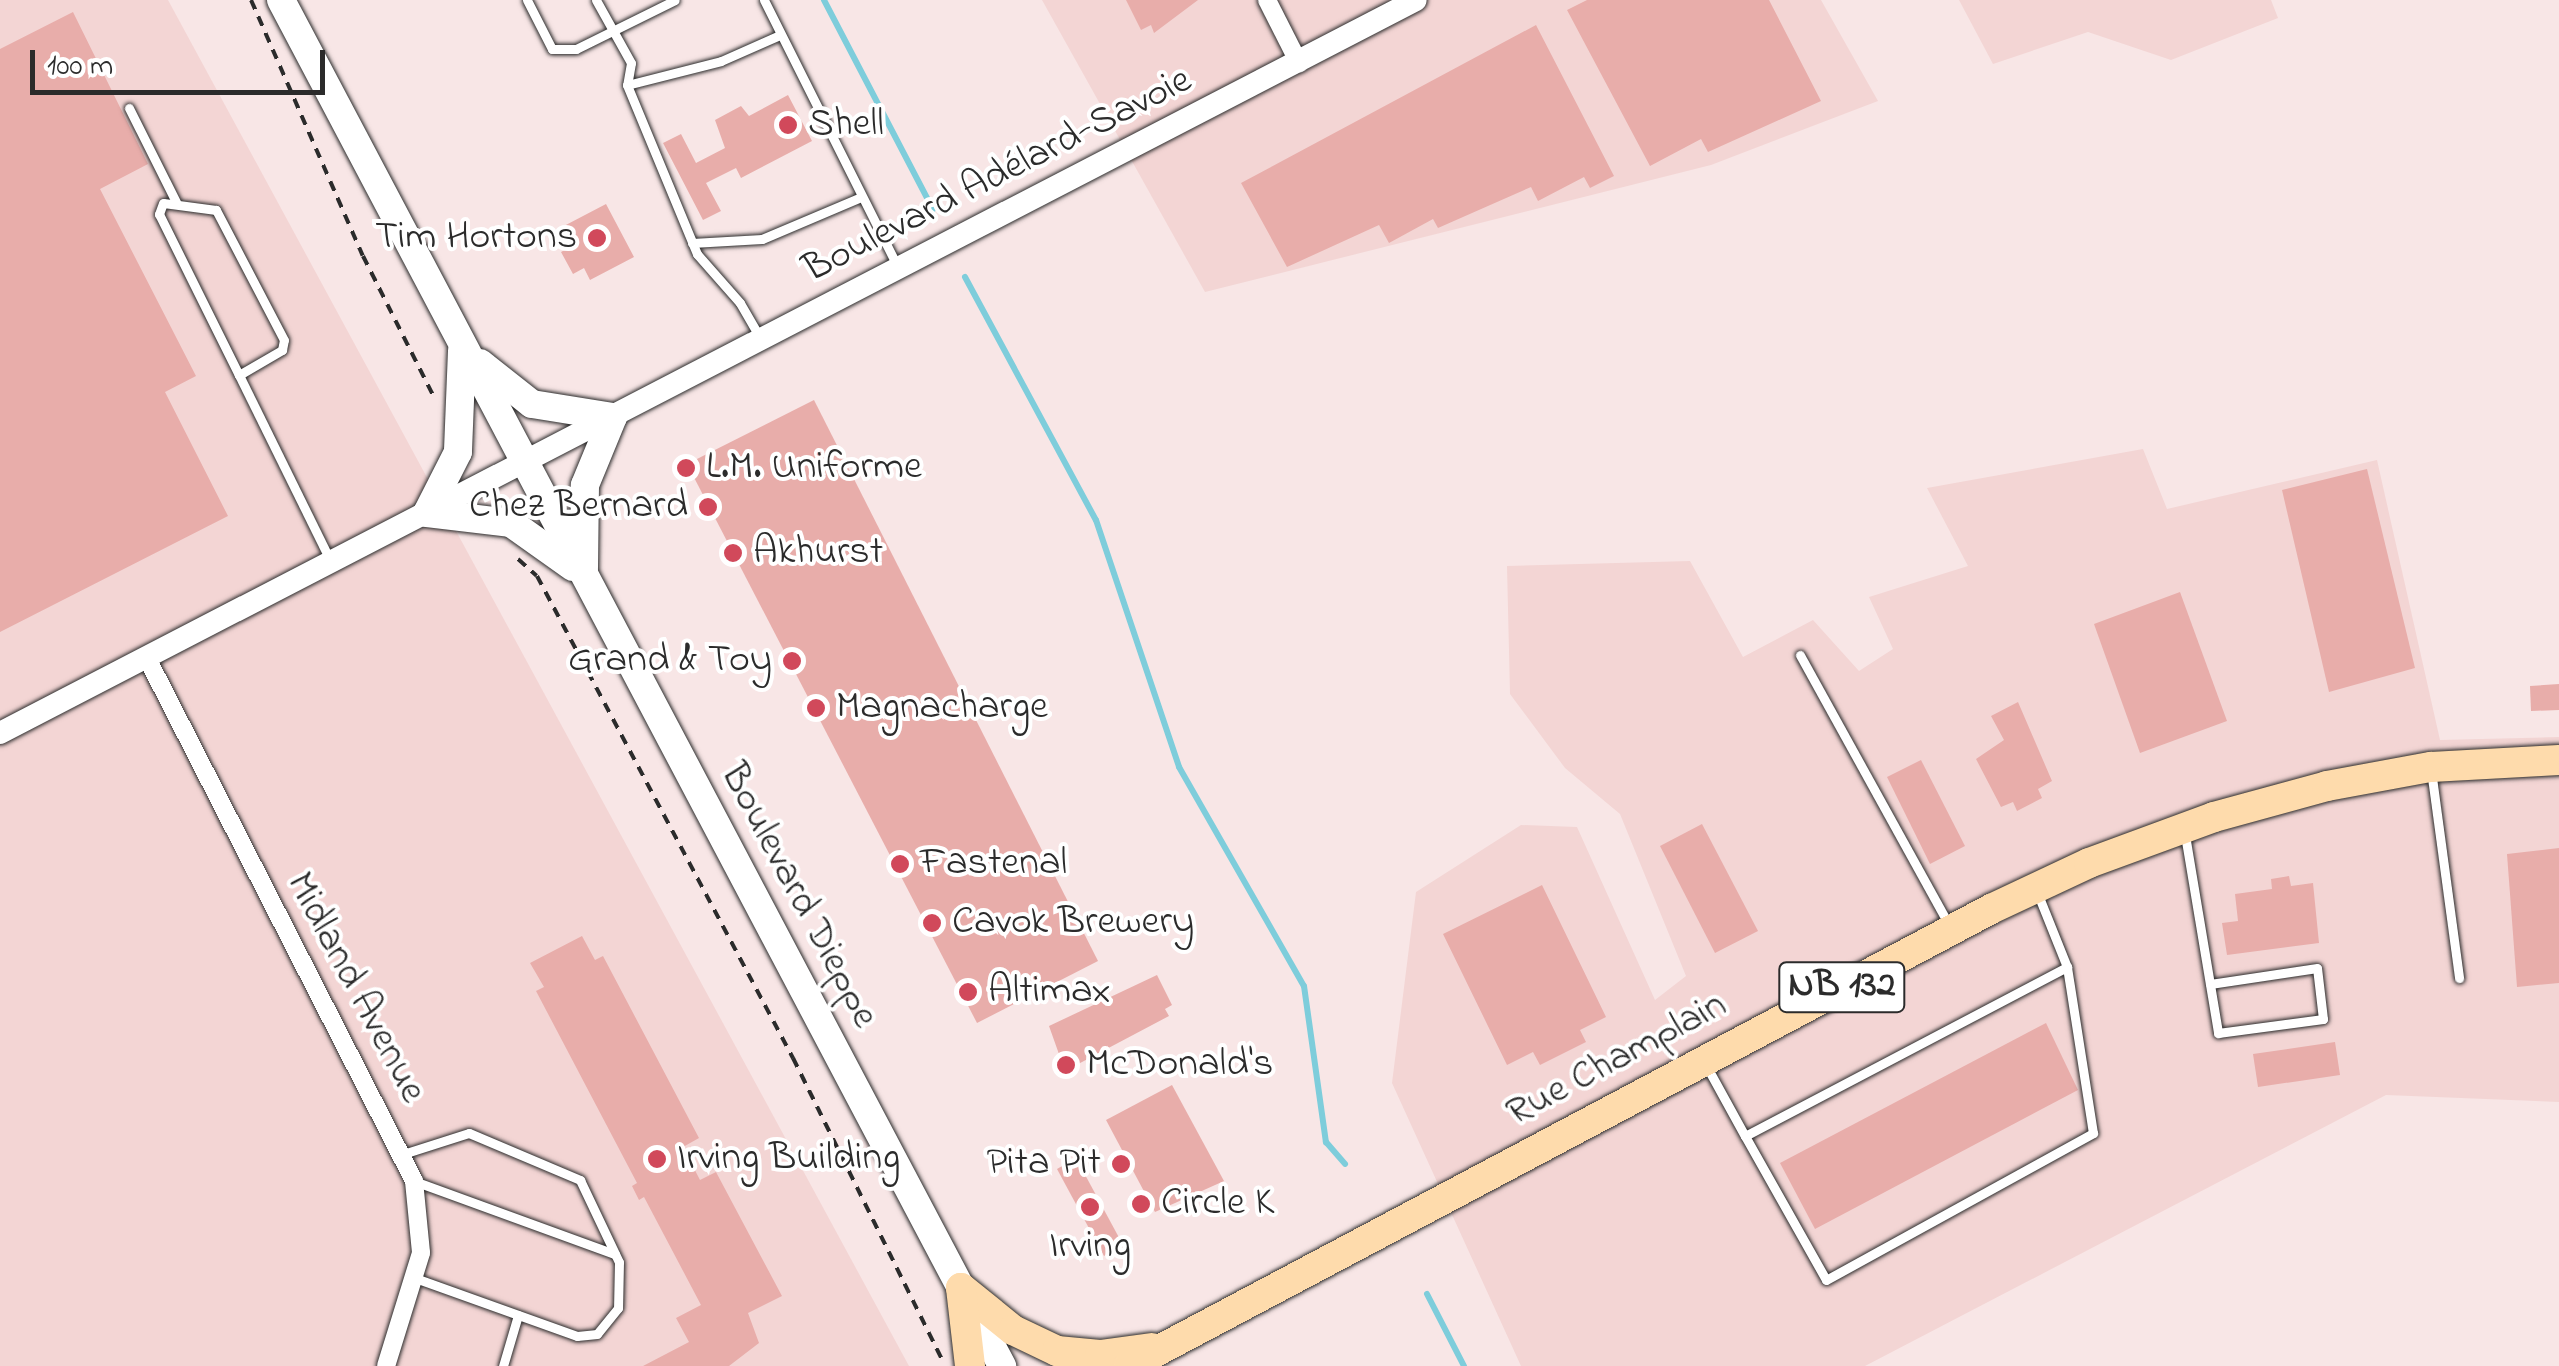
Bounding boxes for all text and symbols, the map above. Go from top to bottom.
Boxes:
scale bar [35,30,330,92]
text: 100 m [47,45,113,89]
street label: Boulevard Adélard-Savoie [796,57,1200,295]
place label: Shell [808,101,884,149]
marker: Shell [777,114,799,136]
place label: Tim Hortons [375,214,577,262]
marker: Tim Hortons [586,227,608,249]
place label: L.M. Uniforme [706,444,922,492]
marker: L.M. Uniforme [675,457,697,479]
place label: Chez Bernard [469,483,688,531]
marker: Chez Bernard [697,496,719,518]
place label: Akhurst [753,529,883,577]
marker: Akhurst [722,542,744,564]
place label: Grand & Toy [568,637,772,685]
marker: Grand & Toy [781,650,803,672]
place label: Magnacharge [836,684,1048,732]
marker: Magnacharge [805,697,827,719]
street label: Boulevard Dieppe [708,755,888,1037]
place label: Fastenal [920,840,1067,888]
marker: Fastenal [889,853,911,875]
street label: Midland Avenue [274,865,436,1111]
place label: Cavok Brewery [952,899,1194,947]
marker: Cavok Brewery [921,912,943,934]
road number: NB 132 [1777,954,1907,1020]
place label: Altimax [988,968,1111,1016]
marker: Altimax [957,981,979,1003]
street label: Rue Champlain [1499,982,1735,1138]
place label: McDonald's [1086,1041,1273,1089]
marker: McDonald's [1055,1054,1077,1076]
place label: Irving Building [677,1135,900,1183]
place label: Pita Pit [987,1140,1101,1188]
marker: Irving Building [646,1148,668,1170]
marker: Pita Pit [1110,1153,1132,1175]
place label: Circle K [1161,1180,1274,1228]
marker: Circle K [1130,1193,1152,1215]
marker: Irving [1079,1196,1101,1218]
place label: Irving [1049,1223,1131,1271]

